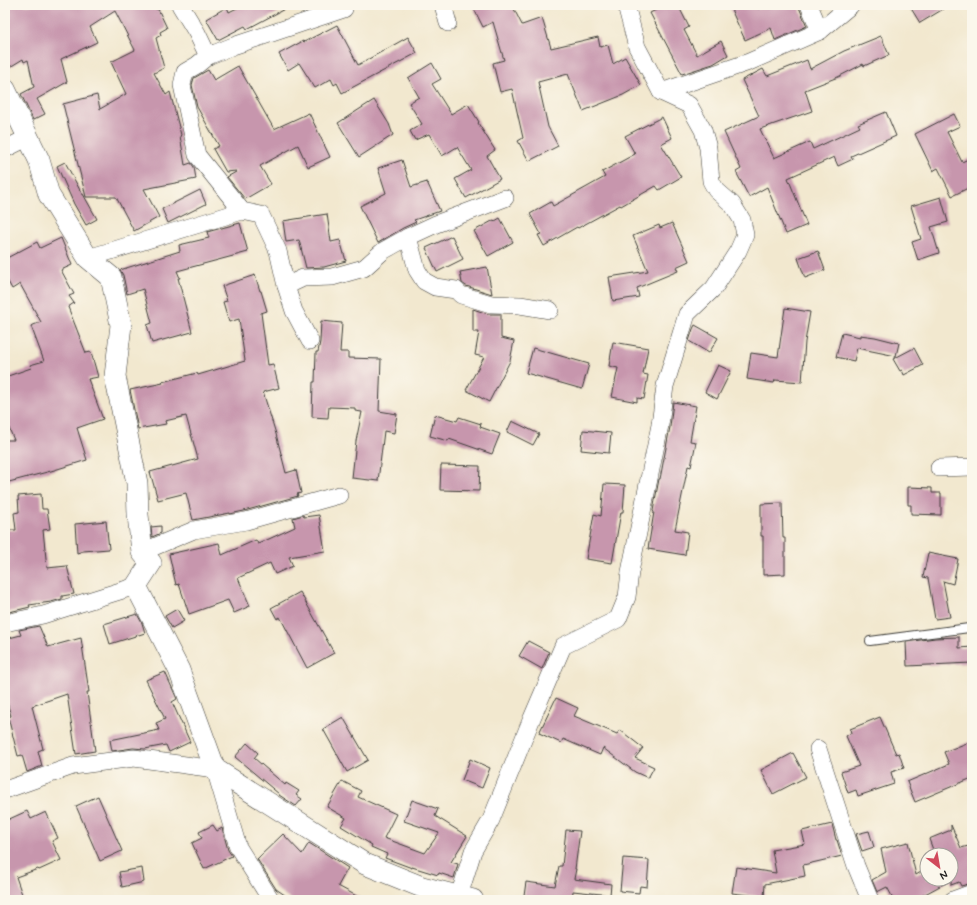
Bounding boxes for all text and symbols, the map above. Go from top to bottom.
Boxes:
north arrow [919,847,959,887]
text: N [937,867,950,883]

